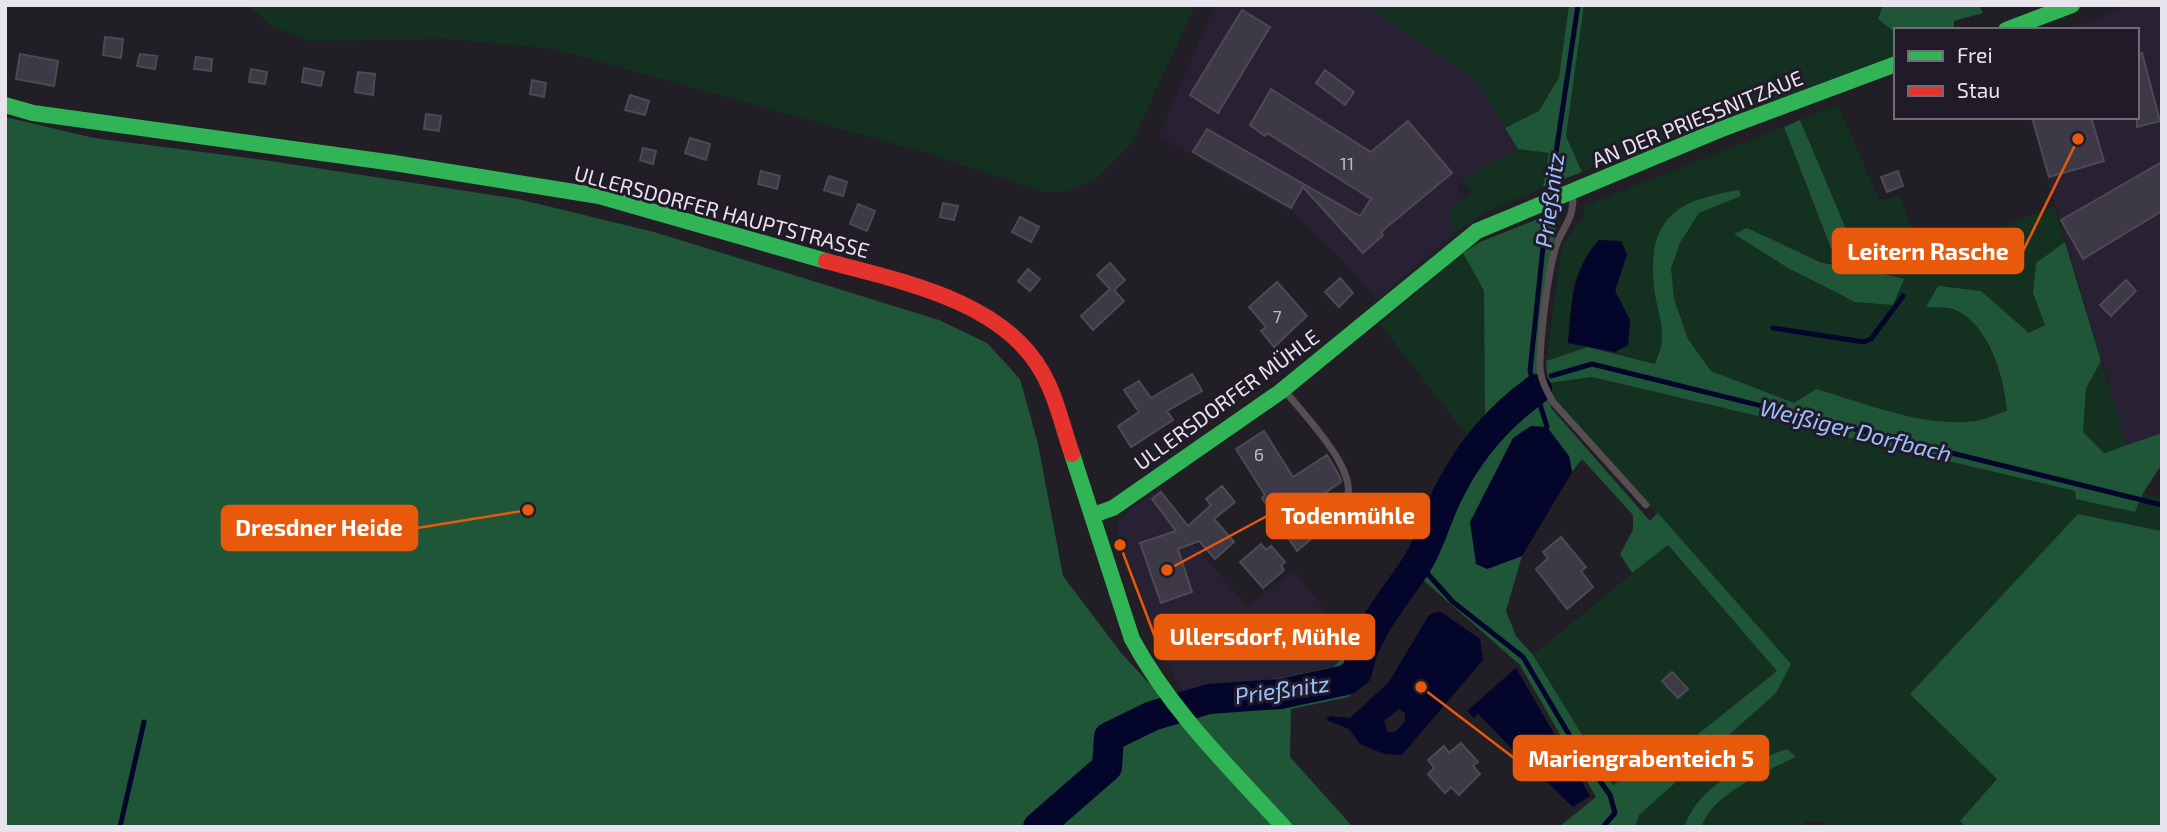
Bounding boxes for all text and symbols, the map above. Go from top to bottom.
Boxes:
legend [1894,28,2139,119]
text: Frei [1957,42,1993,67]
street label: AN DER PRIESSNITZAUE [1588,64,1806,172]
text: Stau [1957,77,2000,102]
water label: Prießnitz [1529,150,1570,249]
house number: 11 [1340,152,1354,174]
street label: ULLERSDORFER HAUPTSTRASSE [572,159,872,263]
callout: Leitern Rasche [1833,229,2023,273]
text: Leitern Rasche [1847,237,2009,265]
house number: 7 [1272,305,1282,327]
street label: ULLERSDORFER MÜHLE [1129,323,1323,475]
water label: Weißiger Dorfbach [1757,393,1955,467]
house number: 6 [1254,443,1264,465]
callout: Todenmühle [1267,494,1429,538]
text: Todenmühle [1281,501,1415,529]
callout: Dresdner Heide [222,506,417,550]
text: Dresdner Heide [235,513,403,541]
callout: Ullersdorf, Mühle [1155,615,1374,659]
text: Ullersdorf, Mühle [1169,622,1361,650]
water label: Prießnitz [1233,668,1332,709]
callout: Mariengrabenteich 5 [1514,736,1768,780]
text: Mariengrabenteich 5 [1528,744,1754,772]

